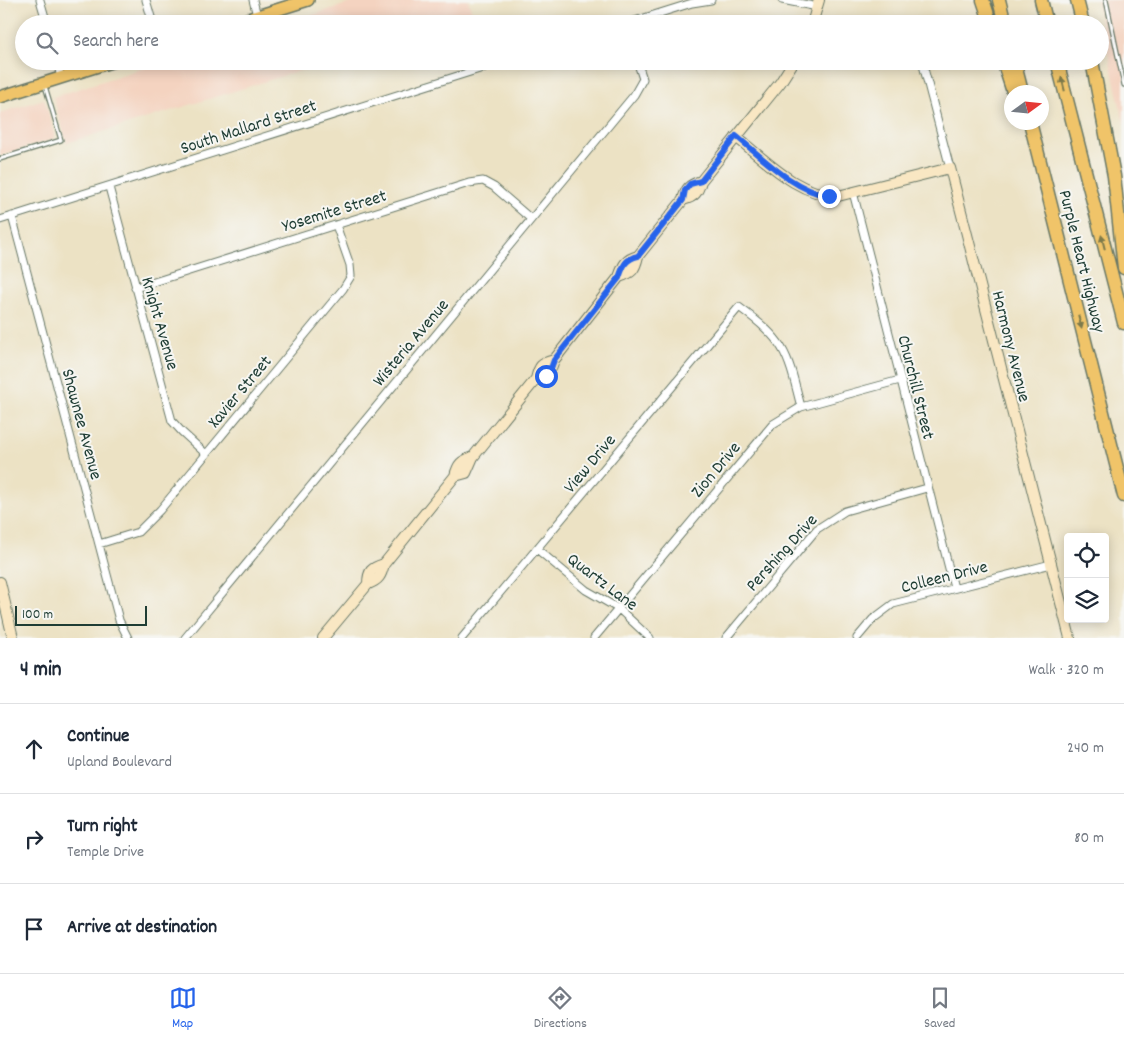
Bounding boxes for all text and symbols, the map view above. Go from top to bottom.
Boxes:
search box [15,15,1109,70]
icon: search [33,29,61,57]
text: Search here [73,29,159,56]
one-way arrow [1059,77,1067,92]
north arrow [1004,85,1049,130]
street label: South Mallard Street [178,94,320,162]
street label: Yosemite Street [279,185,390,240]
route end [818,185,841,208]
street label: Purple Heart Highway [1051,188,1111,336]
one-way arrow [1099,234,1107,249]
street label: Knight Avenue [133,274,184,373]
street label: Harmony Avenue [984,288,1035,405]
street label: Wisteria Avenue [368,294,456,393]
one-way arrow [1076,315,1084,330]
street label: Churchill Street [890,333,940,443]
street label: Xavier Street [203,351,279,434]
route start [535,365,558,388]
street label: Shawnee Avenue [54,366,107,483]
street label: View Drive [559,430,623,500]
street label: Zion Drive [686,437,748,504]
street label: Pershing Drive [741,509,825,598]
map controls [1064,533,1109,623]
button: locate [1064,533,1109,578]
street label: Quartz Lane [561,548,642,618]
street label: Colleen Drive [899,556,991,601]
button: layers [1064,578,1109,623]
scale bar [15,603,148,626]
text: 100 m [22,605,53,625]
text: 4 min [20,656,62,686]
text: Walk · 320 m [1028,659,1104,682]
text: Continue [67,724,129,751]
icon: ahead [20,735,48,763]
text: 240 m [1067,737,1104,760]
text: Upland Boulevard [67,751,172,774]
text: Turn right [67,814,138,841]
icon: right [20,825,48,853]
text: 80 m [1074,827,1104,850]
text: Temple Drive [67,841,144,864]
icon: arrive [20,915,48,943]
text: Arrive at destination [67,915,217,942]
tab: Map [169,984,197,1034]
tab: Directions [534,984,587,1034]
tab: Saved [924,984,955,1034]

